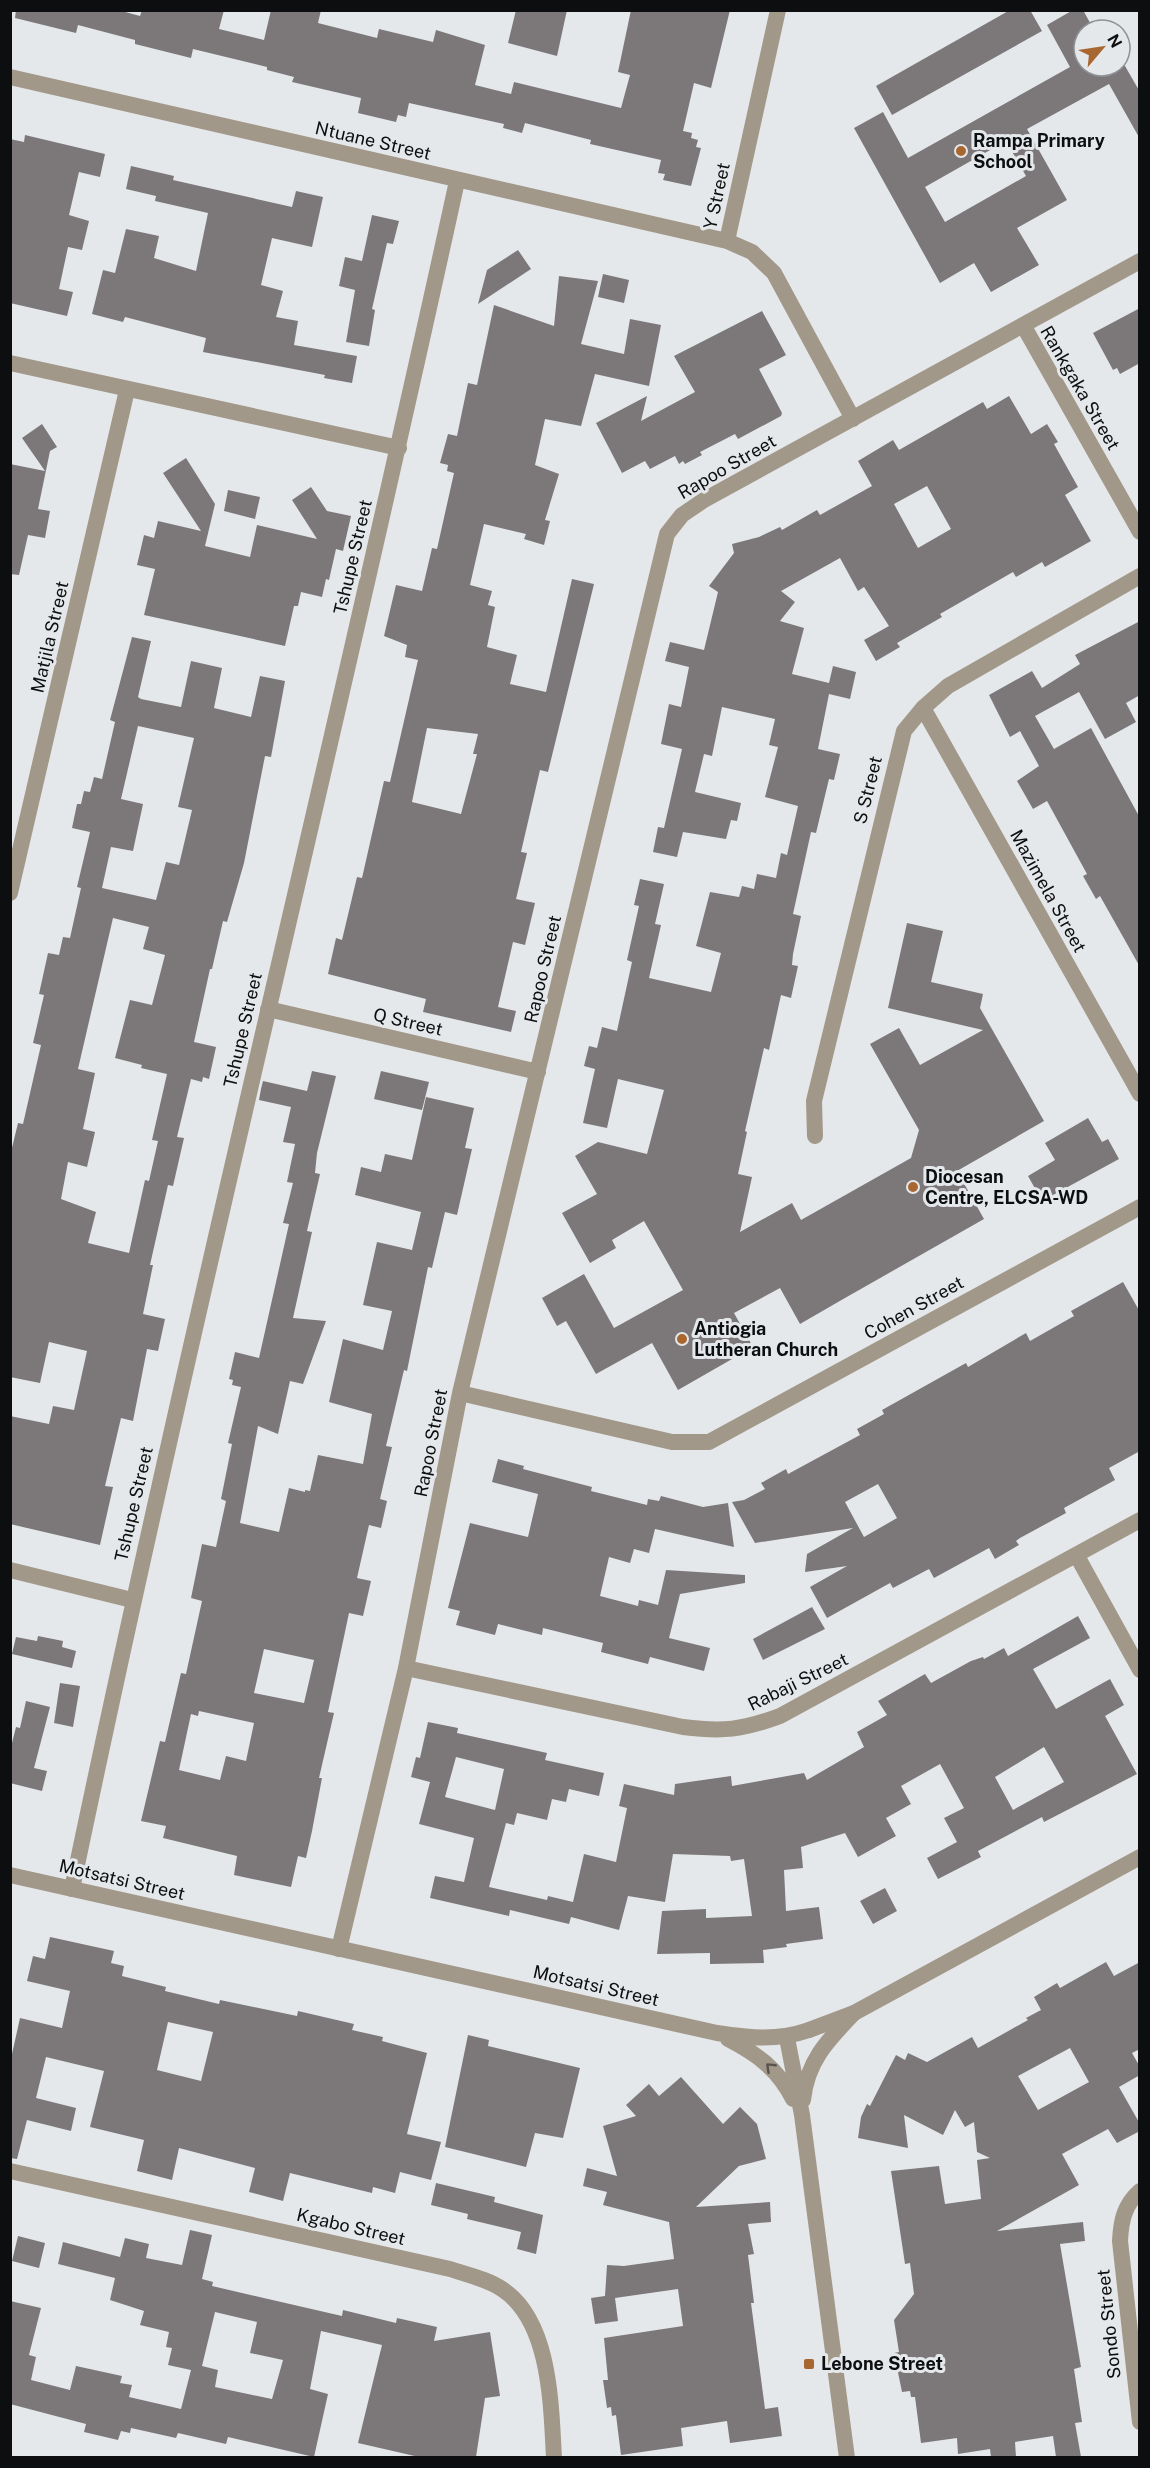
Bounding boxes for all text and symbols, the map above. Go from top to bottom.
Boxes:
north arrow [1072,18,1132,78]
text: N [1103,31,1126,51]
street label: Ntuane Street [313,117,433,164]
place label: Rampa Primary School [973,130,1105,172]
marker: Rampa Primary School [954,144,968,158]
street label: Y Street [699,161,734,231]
street label: Rankgaka Street [1036,322,1124,454]
street label: Rapoo Street [674,430,780,503]
street label: Tshupe Street [329,497,376,616]
street label: Matjila Street [26,579,73,695]
street label: S Street [849,754,886,826]
street label: Mazimela Street [1006,826,1091,956]
street label: Rapoo Street [520,913,565,1025]
street label: Tshupe Street [219,970,266,1089]
street label: Q Street [371,1003,445,1040]
place label: Diocesan Centre, ELCSA-WD [925,1166,1088,1208]
marker: Diocesan Centre, ELCSA-WD [906,1180,920,1194]
street label: Cohen Street [860,1272,967,1344]
place label: Antiogia Lutheran Church [694,1318,838,1360]
marker: Antiogia Lutheran Church [675,1332,689,1346]
street label: Rapoo Street [410,1387,451,1499]
street label: Tshupe Street [110,1444,157,1563]
street label: Rabaji Street [744,1648,851,1715]
street label: Motsatsi Street [57,1855,187,1904]
street label: Motsatsi Street [531,1961,661,2010]
one-way arrow [767,2063,777,2074]
street label: Kgabo Street [295,2204,408,2249]
street label: Sondo Street [1092,2268,1125,2380]
place label: Lebone Street [821,2353,943,2374]
marker: Lebone Street [802,2357,816,2371]

